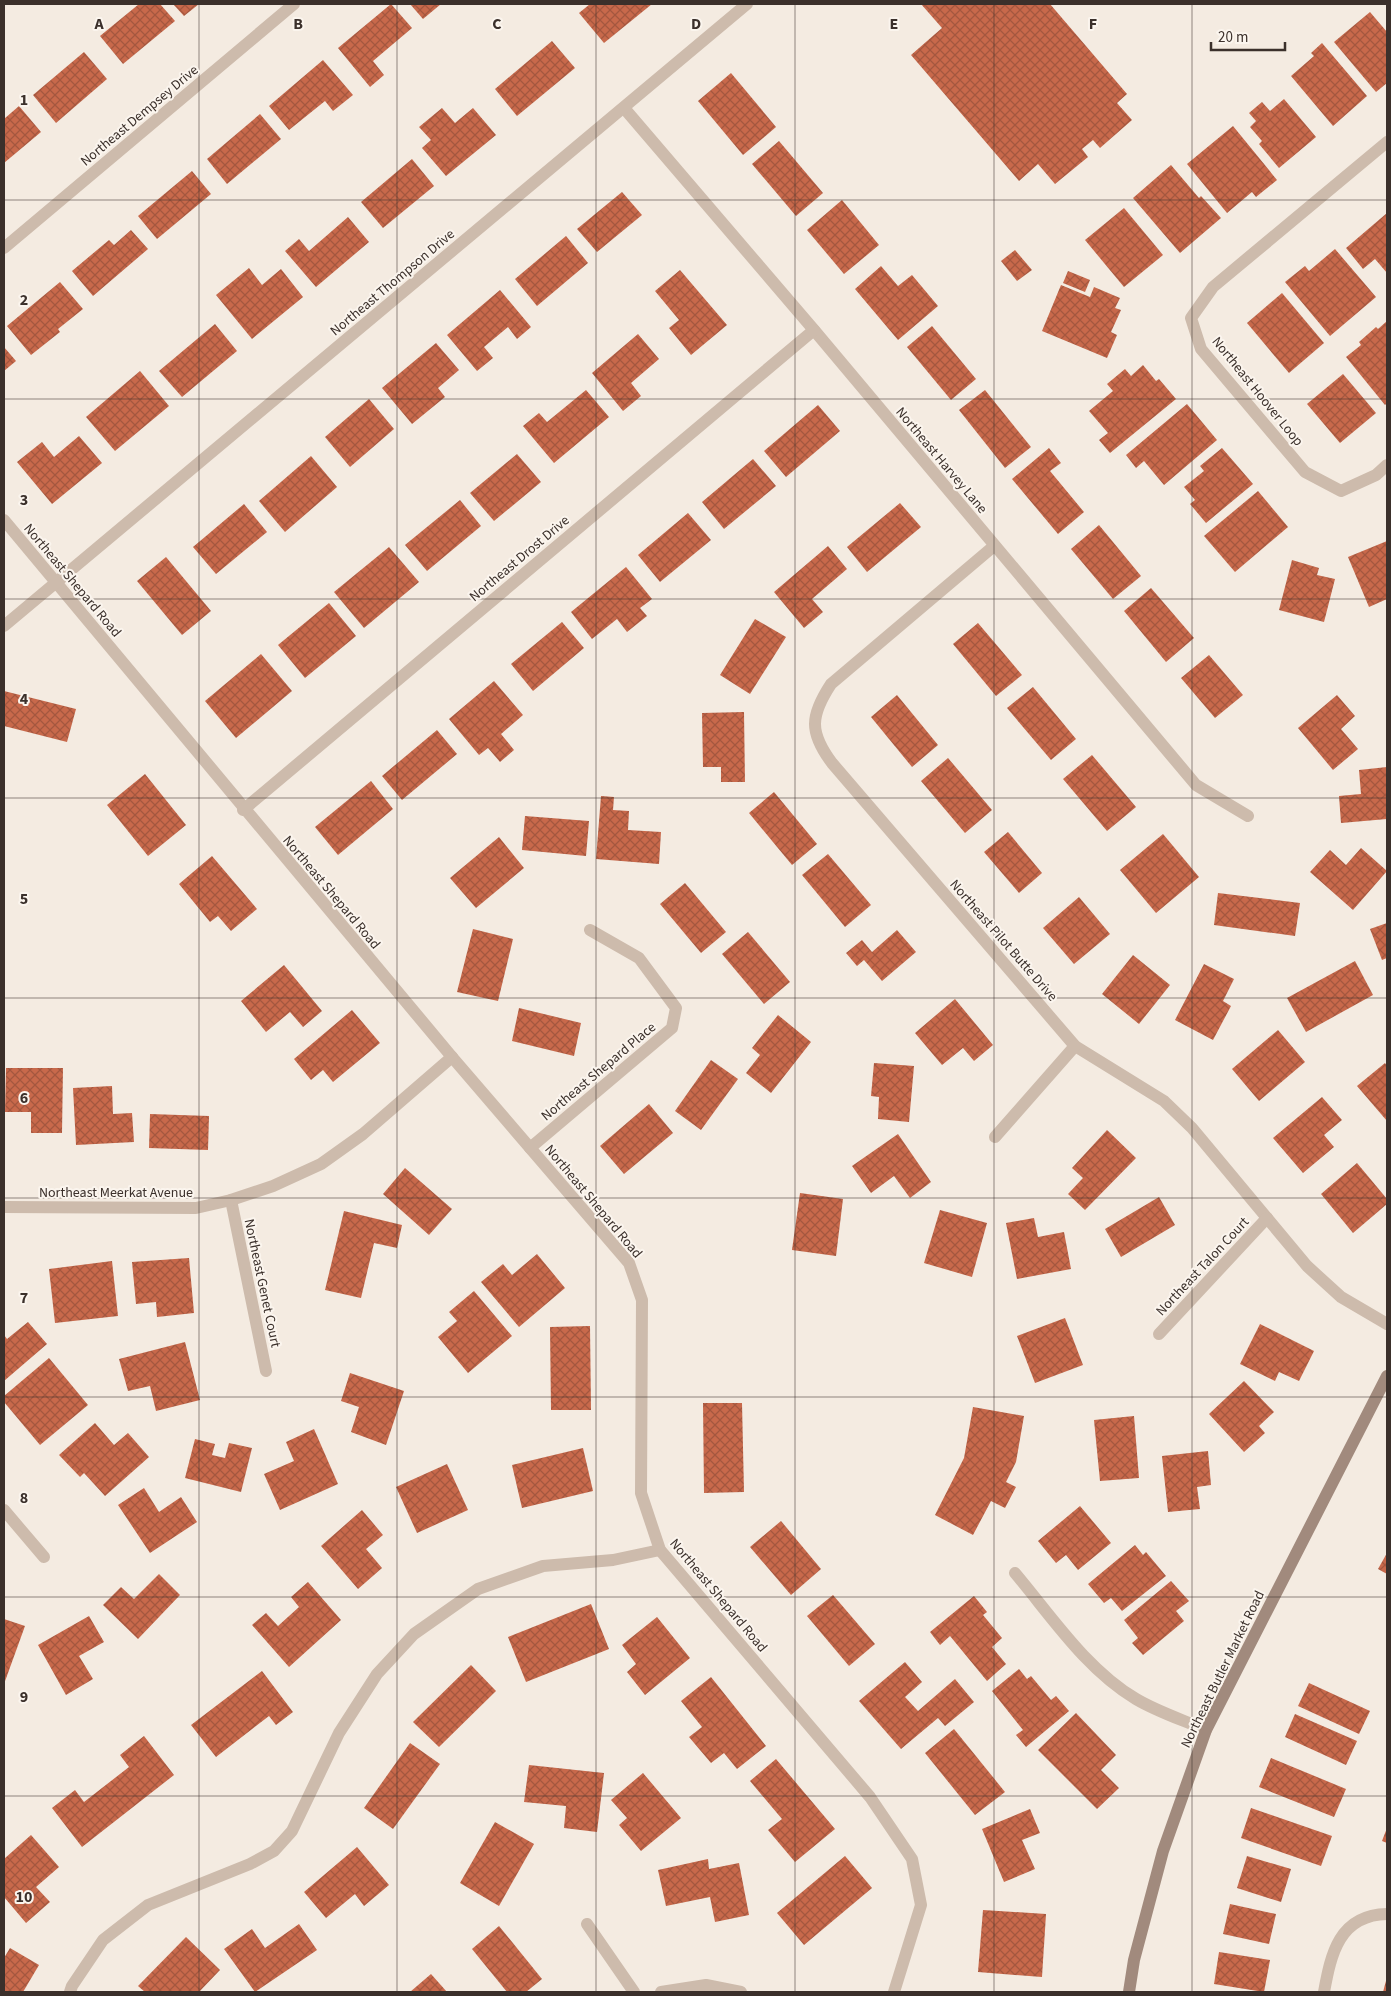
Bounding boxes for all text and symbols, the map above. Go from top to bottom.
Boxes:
text: A [93,13,104,35]
text: B [293,13,303,35]
text: C [492,13,502,35]
text: D [691,13,701,35]
text: E [890,13,898,35]
text: F [1089,13,1097,35]
scale bar [1211,20,1285,52]
text: 20 m [1218,27,1248,48]
street label: Northeast Dempsey Drive [76,60,203,171]
text: 1 [20,89,28,111]
street label: Northeast Thompson Drive [326,225,459,341]
text: 2 [20,289,28,311]
street label: Northeast Hoover Loop [1207,333,1308,451]
street label: Northeast Harvey Lane [891,403,992,518]
text: 3 [20,489,28,511]
street label: Northeast Drost Drive [465,511,574,607]
street label: Northeast Shepard Road [19,520,126,642]
text: 4 [20,688,29,710]
street label: Northeast Shepard Road [278,832,385,954]
street label: Northeast Pilot Butte Drive [945,875,1062,1006]
text: 5 [20,888,28,910]
street label: Northeast Shepard Place [537,1018,660,1126]
text: 6 [20,1087,28,1109]
street label: Northeast Shepard Road [540,1141,647,1263]
street label: Northeast Meerkat Avenue [39,1183,193,1203]
street label: Northeast Talon Court [1152,1213,1254,1321]
street label: Northeast Genet Court [239,1217,285,1350]
text: 7 [20,1287,28,1309]
text: 8 [20,1487,28,1509]
street label: Northeast Shepard Road [665,1535,772,1657]
street label: Northeast Butler Market Road [1176,1587,1270,1751]
text: 9 [20,1686,28,1708]
text: 10 [16,1886,32,1908]

